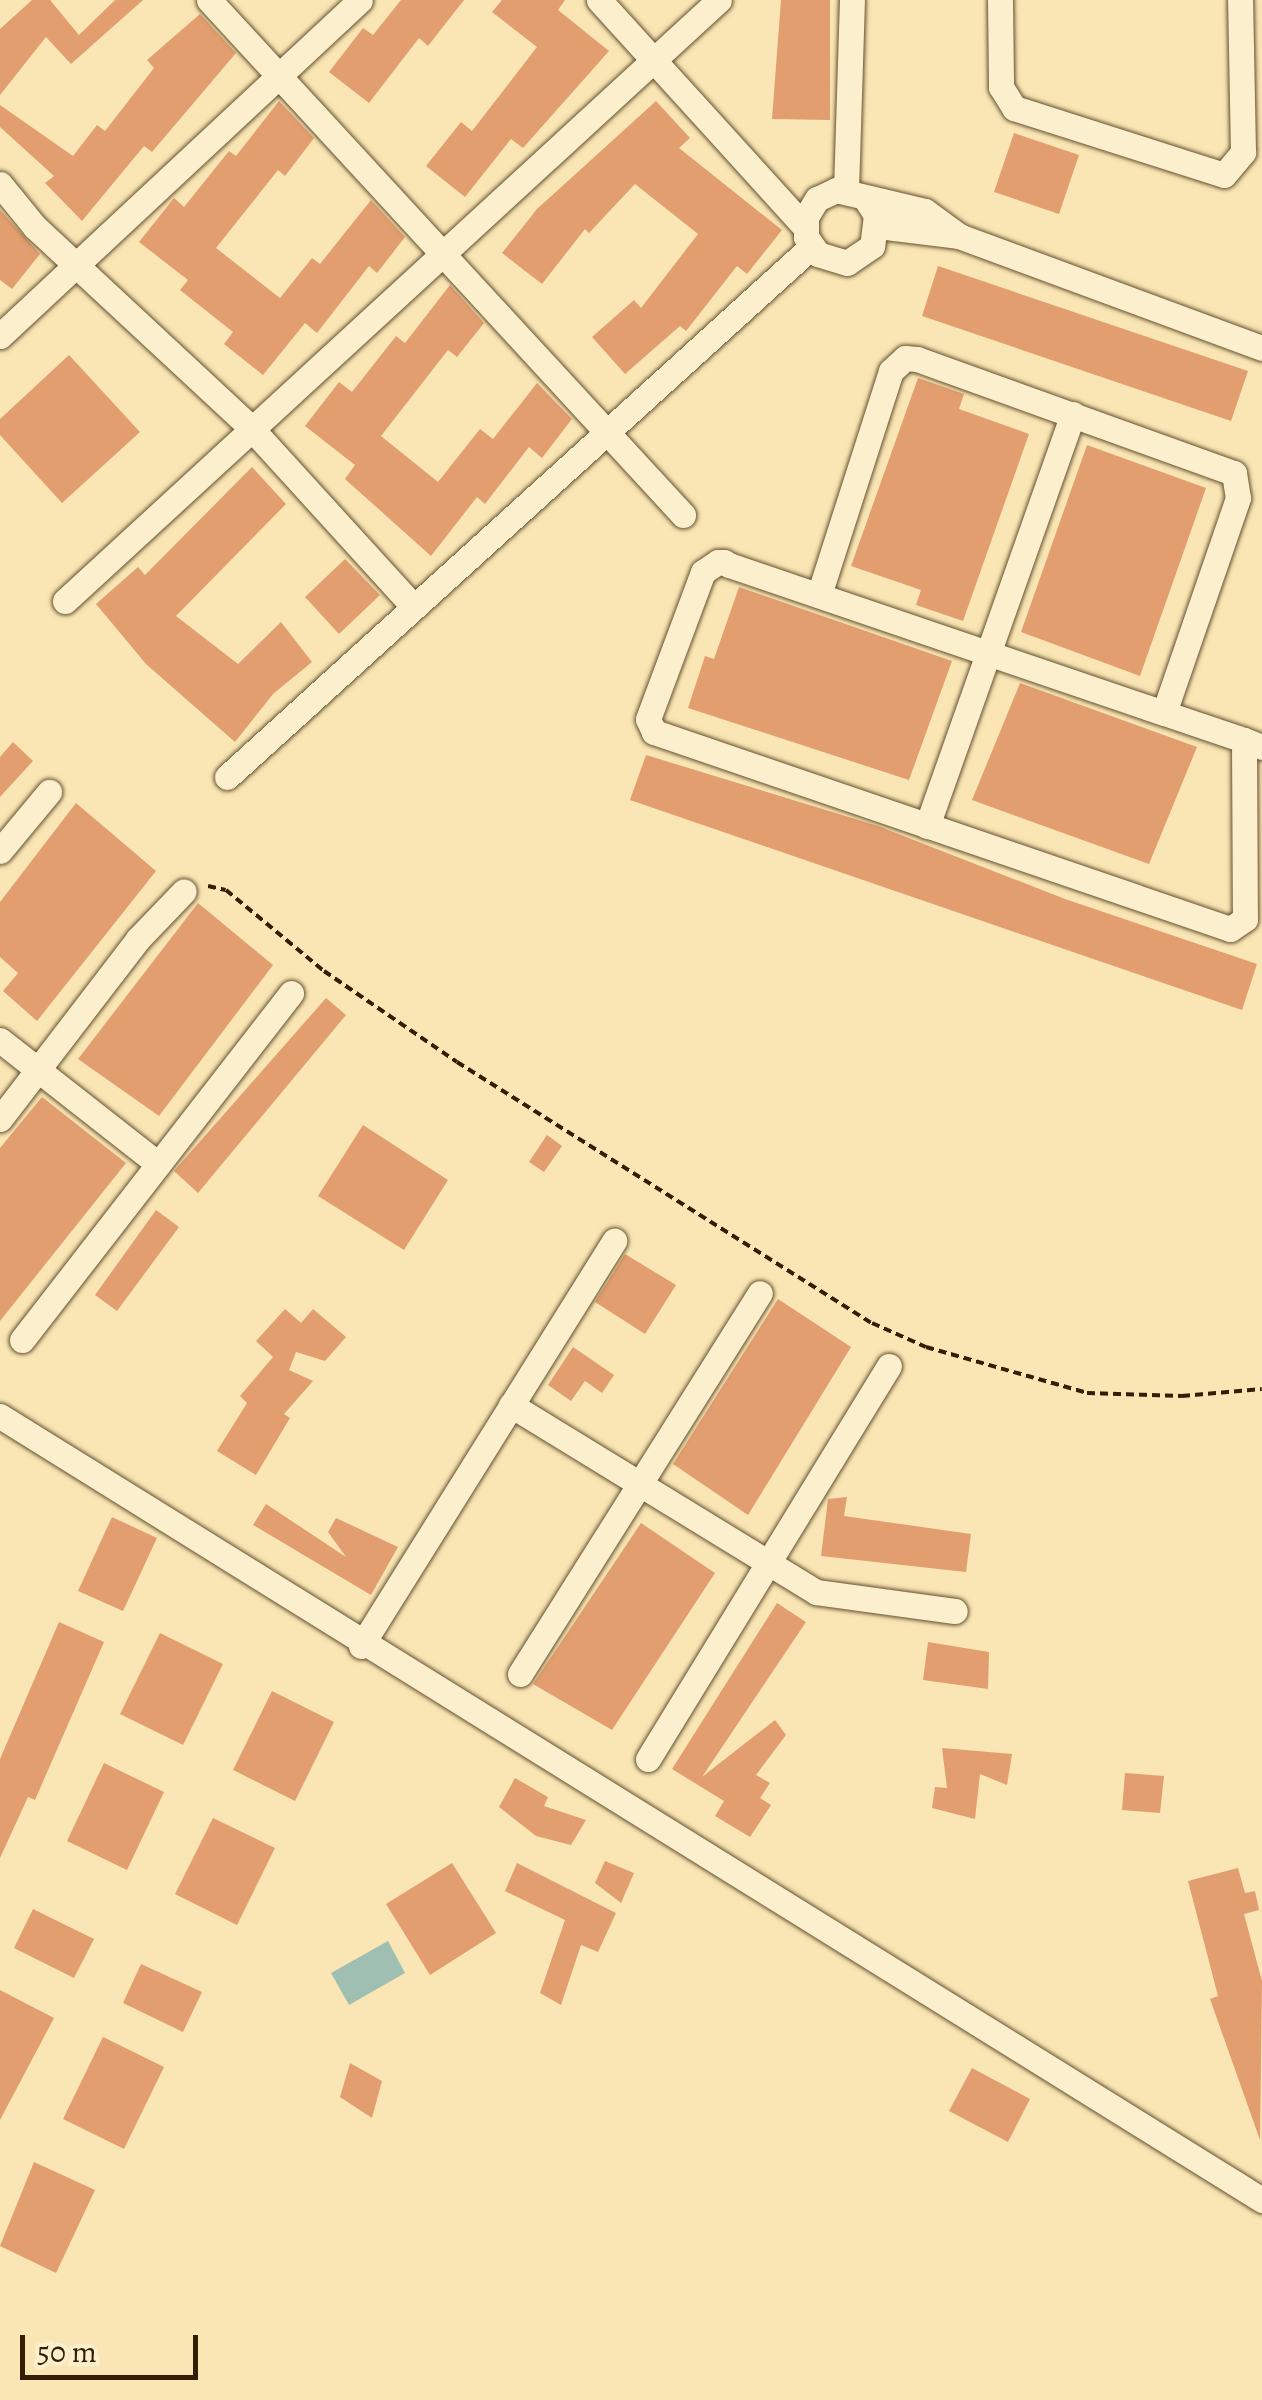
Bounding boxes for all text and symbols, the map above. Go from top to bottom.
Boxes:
scale bar [25,2315,202,2377]
text: 50 m [37,2332,97,2372]

